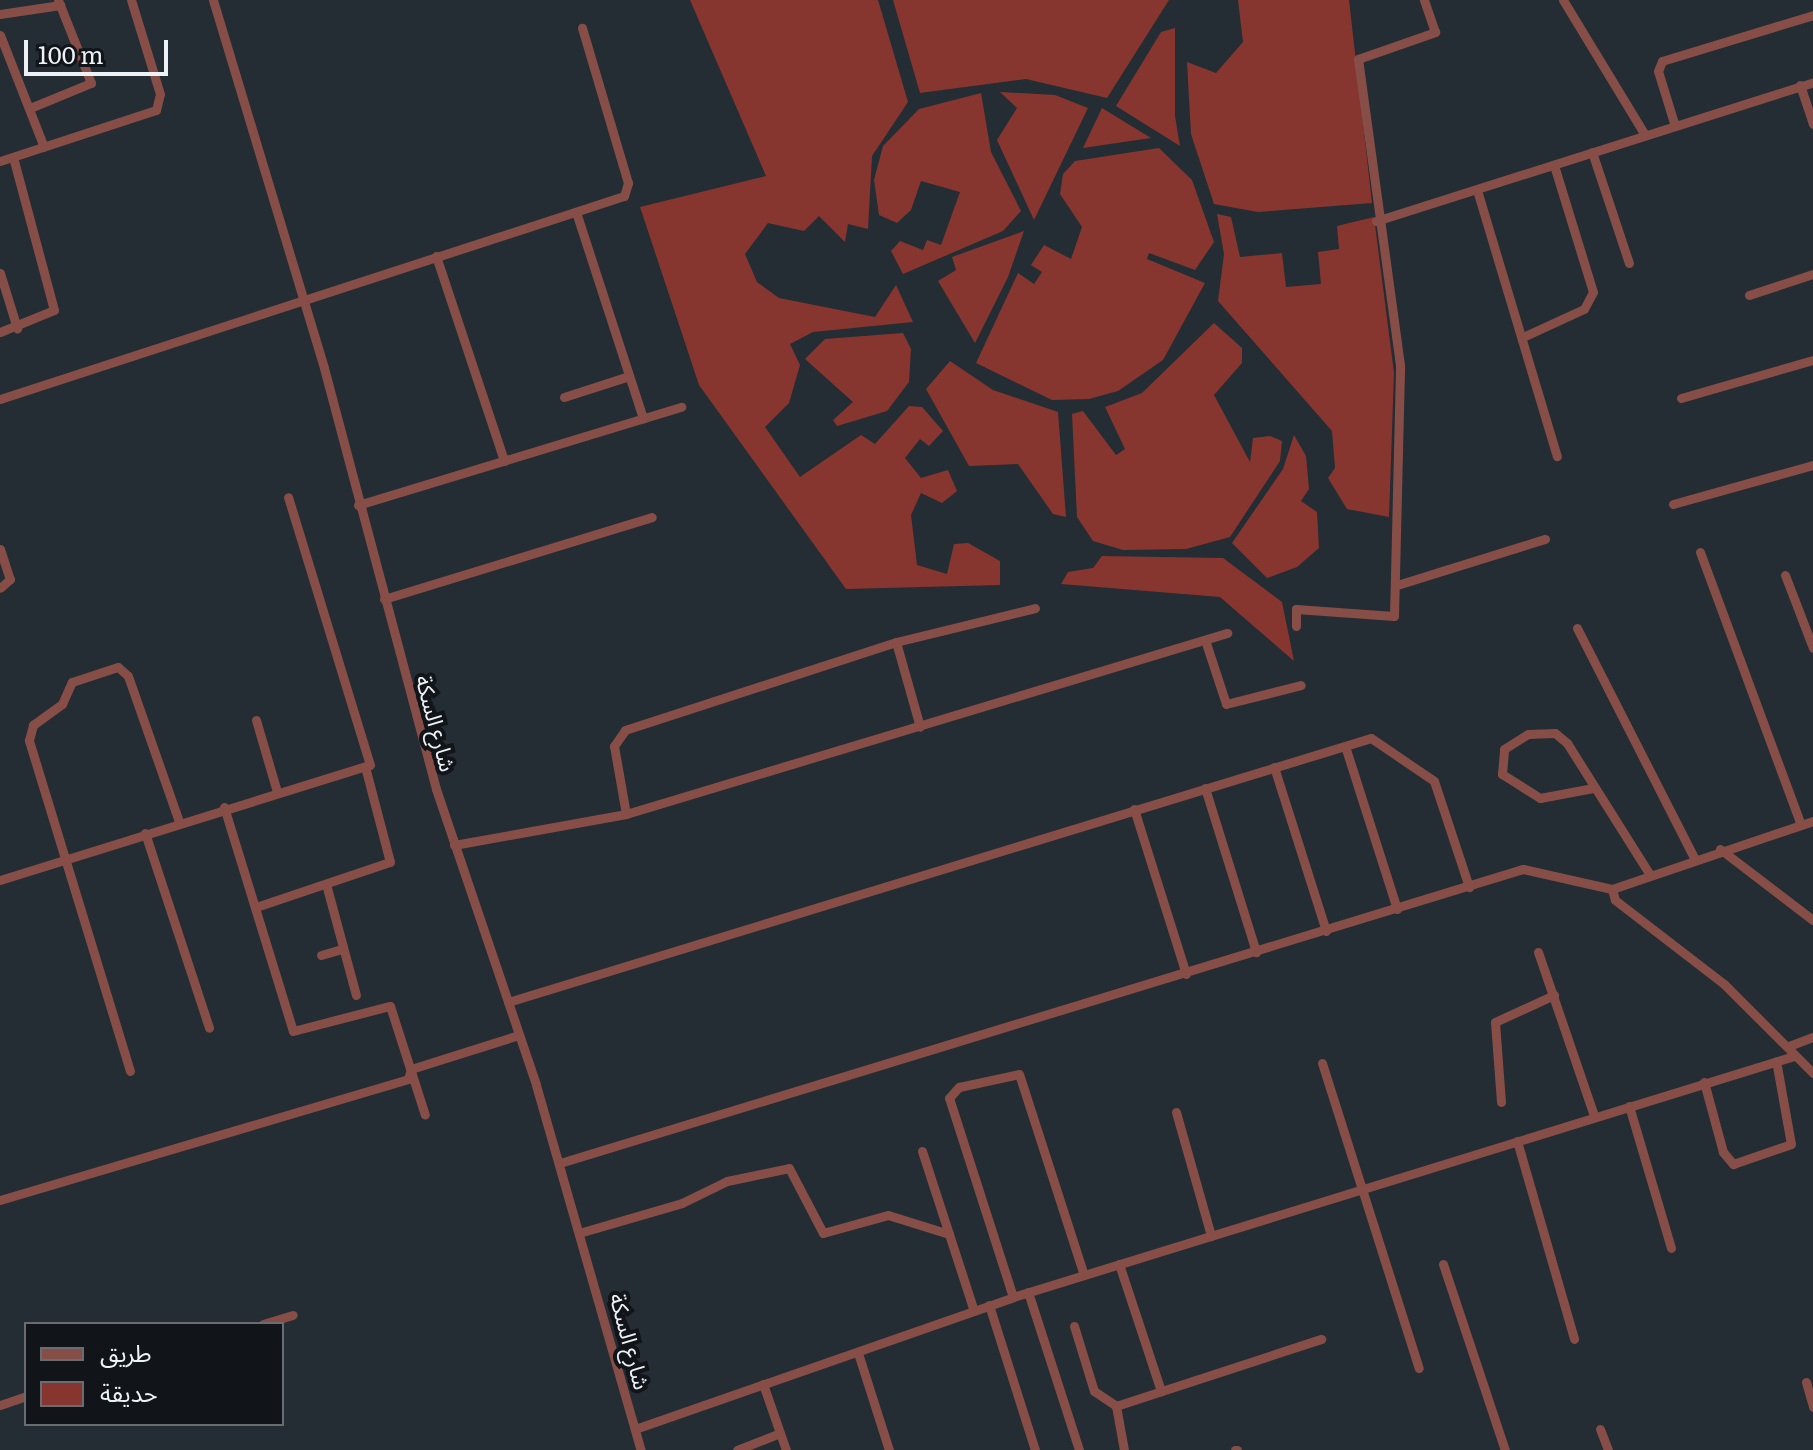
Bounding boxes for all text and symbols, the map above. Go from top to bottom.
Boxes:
scale bar [28,24,172,74]
text: 100 m [38,36,104,71]
street label: شارع السكة [411,672,463,774]
street label: شارع السكة [605,1290,657,1392]
legend [24,1322,284,1426]
text: طريق [100,1334,152,1369]
text: حديقة [100,1374,158,1409]

